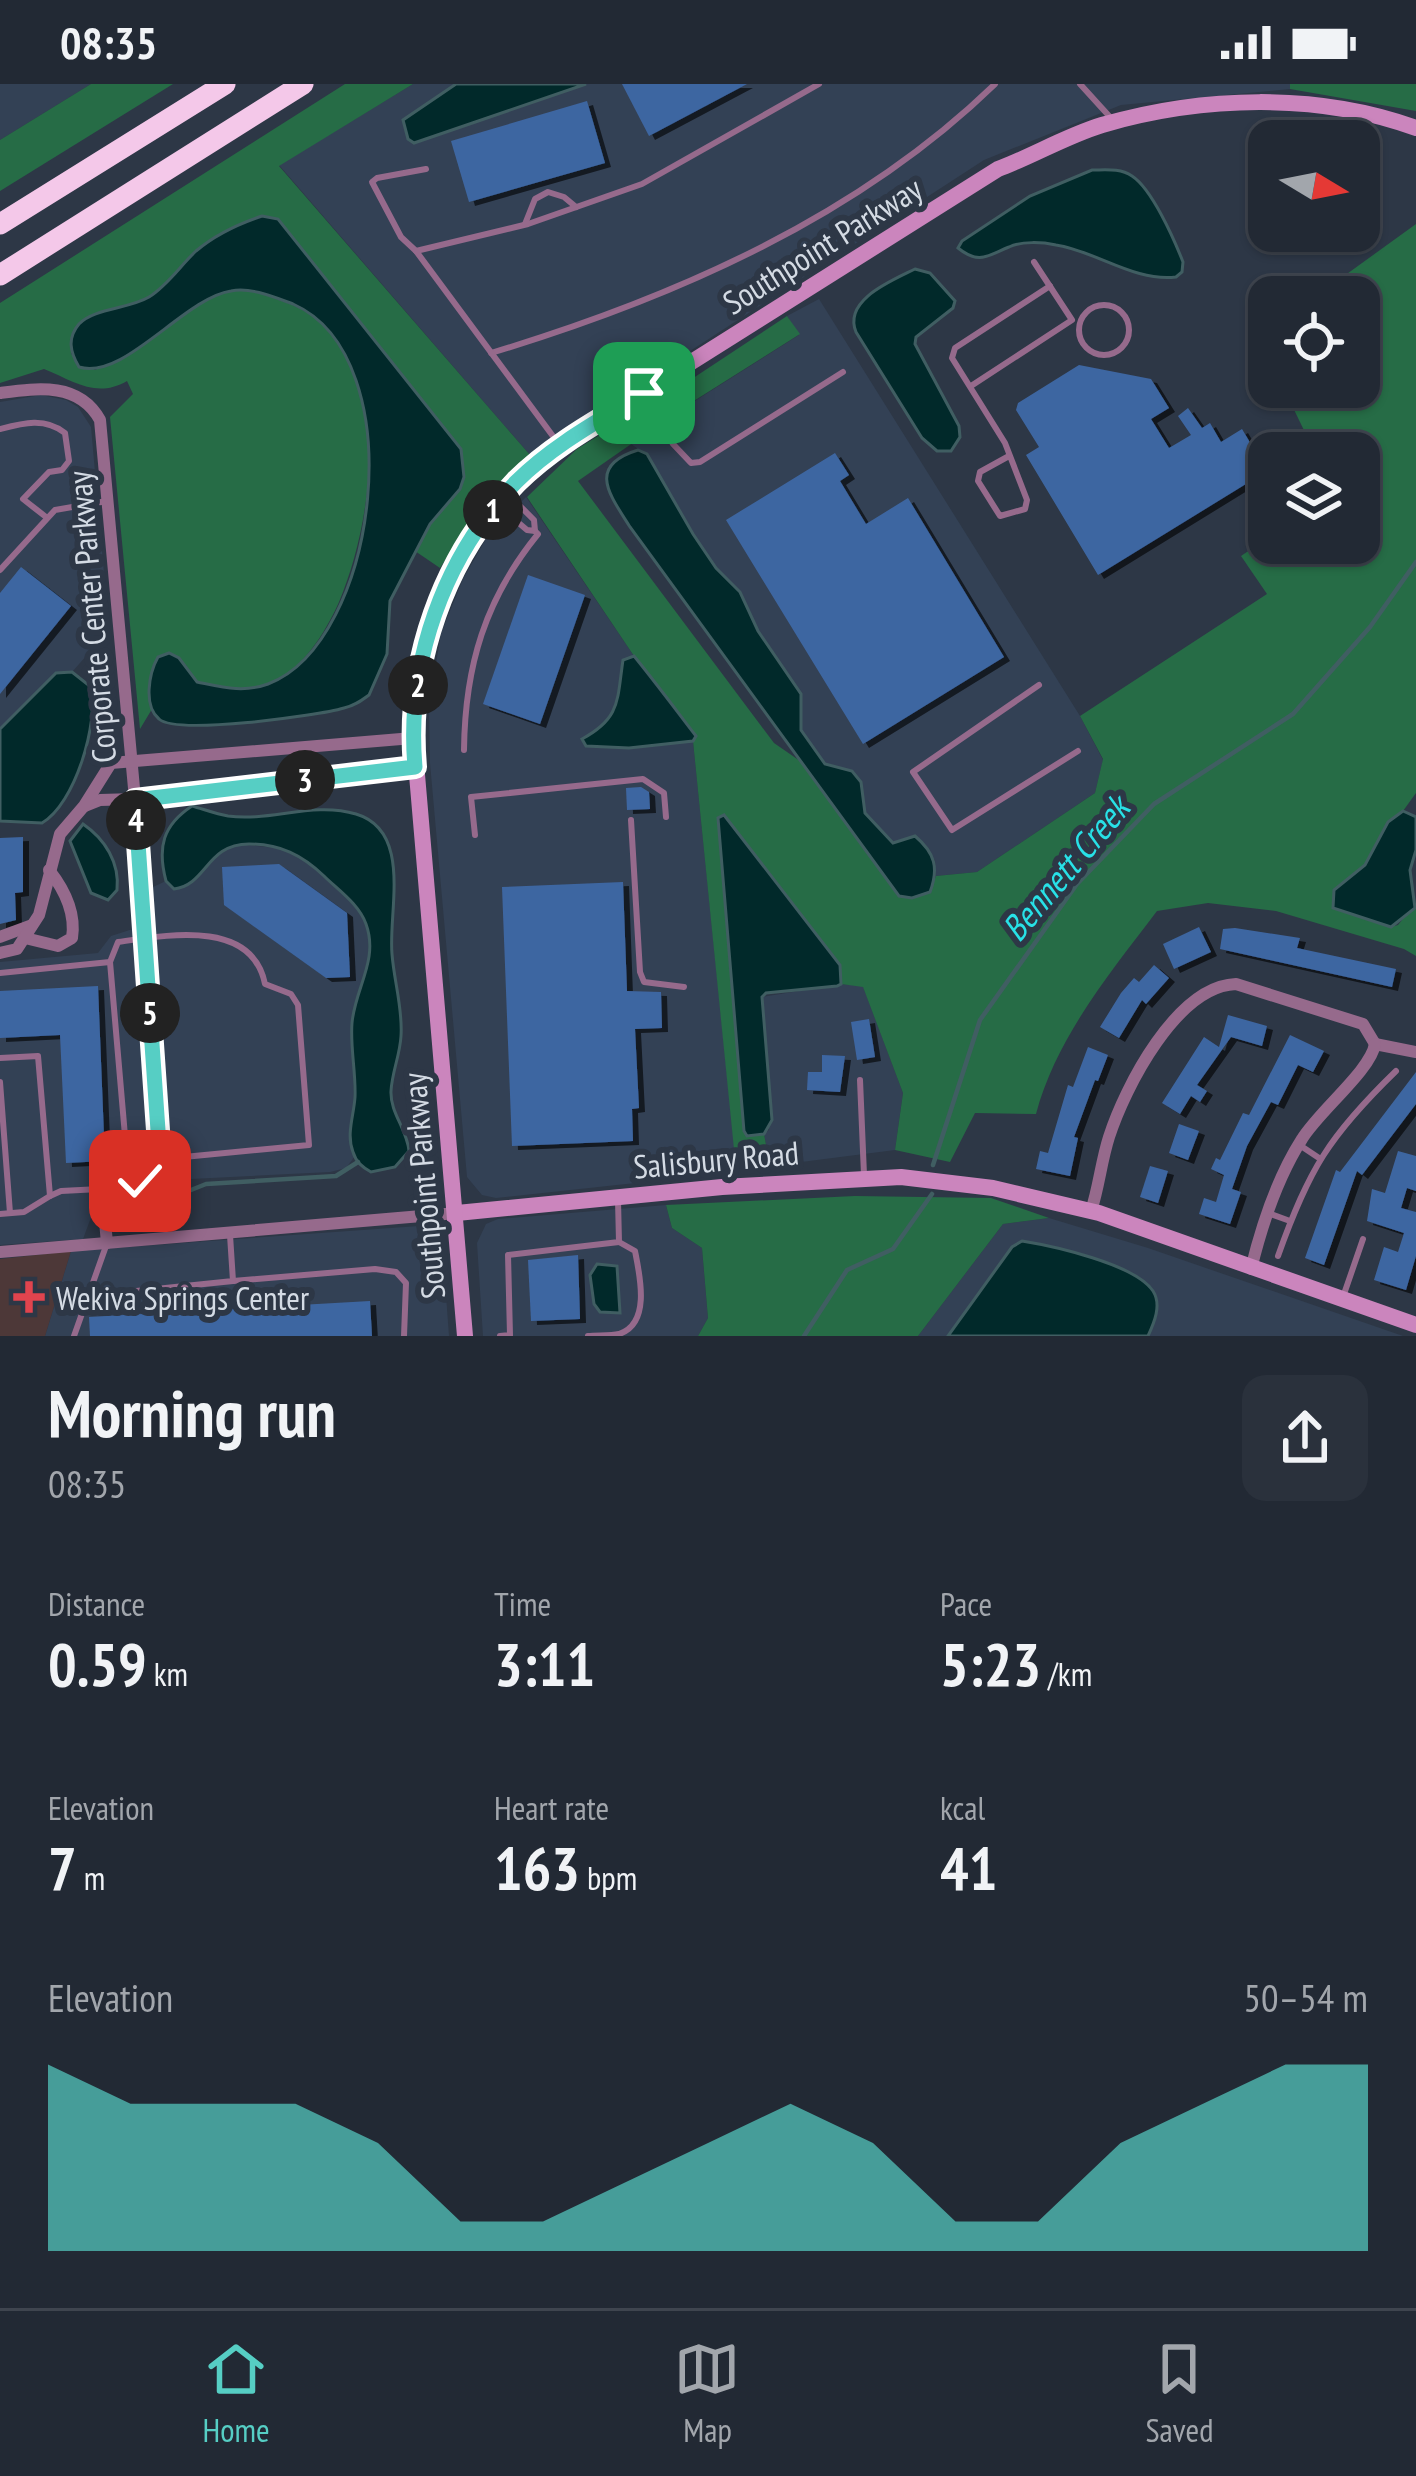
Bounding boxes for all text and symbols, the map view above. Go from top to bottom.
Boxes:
text: 08:35 [60,13,157,71]
north arrow [1248,120,1380,252]
map controls [1248,120,1380,564]
street label: Southpoint Parkway [714,166,930,323]
button: locate [1248,276,1380,408]
pin [593,342,695,444]
icon: arrive [611,360,677,426]
button: layers [1248,432,1380,564]
street label: Corporate Center Parkway [57,469,125,765]
pin: 1 [463,480,523,540]
text: 1 [485,488,501,531]
pin: 2 [388,655,448,715]
text: 2 [410,663,426,706]
pin: 3 [275,750,335,810]
text: 3 [297,758,313,801]
water label: Bennett Creek [991,783,1142,950]
pin: 4 [106,790,166,850]
text: 4 [128,798,144,841]
pin: 5 [120,983,180,1043]
text: 5 [142,991,158,1034]
street label: Southpoint Parkway [392,1071,454,1301]
pin [89,1130,191,1232]
street label: Salisbury Road [632,1130,800,1188]
icon: check [107,1148,173,1214]
place label: Wekiva Springs Center [56,1276,309,1319]
marker: Wekiva Springs Center [13,1281,45,1313]
text: Morning run [48,1370,336,1455]
button: share [1242,1375,1368,1501]
text: 08:35 [48,1458,126,1509]
text: Distance [48,1582,145,1625]
text: Time [494,1582,551,1625]
text: Pace [940,1582,992,1625]
text: 0.59 [48,1625,147,1703]
text: 3:11 [494,1625,595,1703]
text: 5:23 [940,1625,1041,1703]
text: km [147,1652,188,1695]
text: /km [1041,1652,1092,1695]
text: Elevation [48,1786,154,1829]
text: Heart rate [494,1786,609,1829]
text: kcal [940,1786,985,1829]
text: 7 [48,1829,77,1907]
text: 163 [494,1829,580,1907]
text: 41 [940,1829,997,1907]
text: m [77,1856,105,1899]
text: bpm [580,1856,637,1899]
text: Elevation [48,1972,173,2023]
text: 50–54 m [1243,1972,1368,2023]
tab: Home [202,2336,270,2451]
tab: Map [674,2336,740,2451]
tab: Saved [1145,2336,1213,2451]

